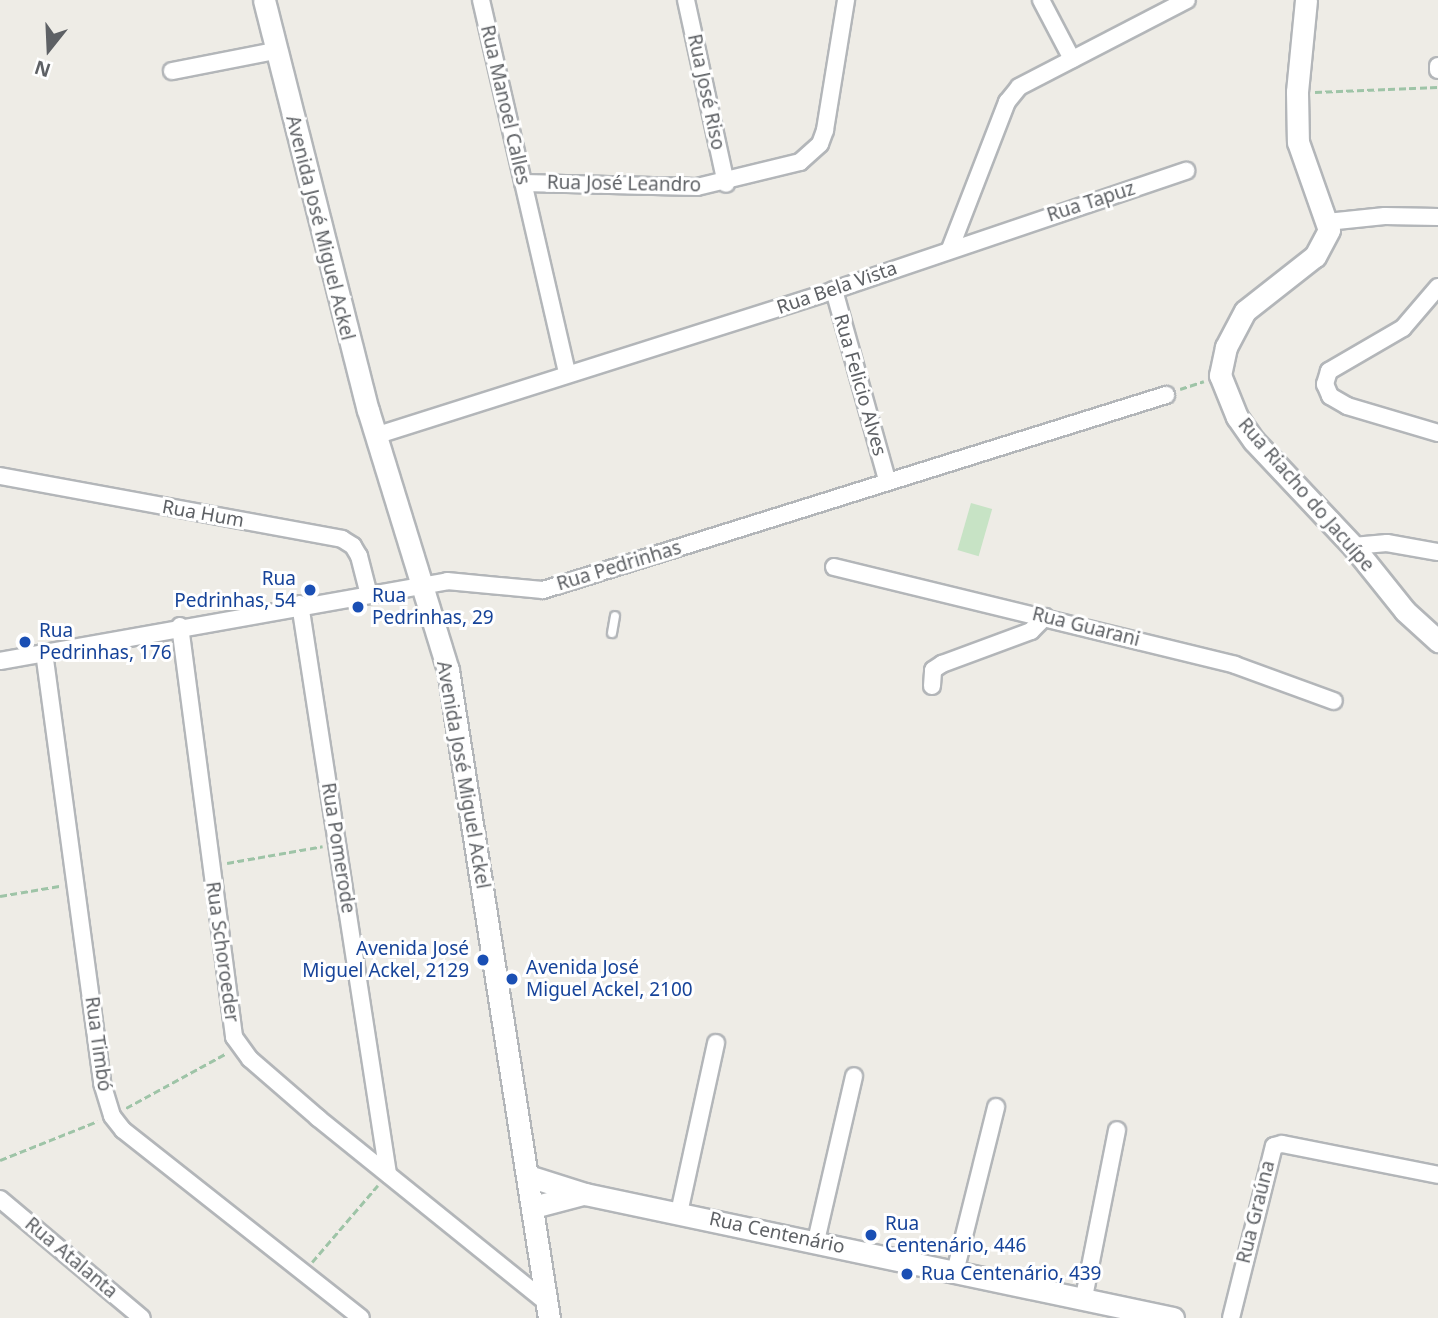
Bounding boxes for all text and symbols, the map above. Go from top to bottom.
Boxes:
north arrow [14,14,84,84]
street label: Rua Manoel Calles [476,23,534,187]
street label: Rua José Riso [683,32,729,152]
text: N [31,54,54,84]
street label: Avenida José Miguel Ackel [281,113,359,343]
street label: Rua José Leandro [547,171,701,197]
street label: Rua Tapuz [1044,177,1138,227]
street label: Rua Bela Vista [774,257,900,319]
street label: Rua Felicio Alves [829,311,891,459]
street label: Rua Riacho do Jacuípe [1233,414,1379,576]
street label: Rua Hum [160,496,246,532]
street label: Rua Pedrinhas [554,536,684,596]
place label: Rua Pedrinhas, 54 [174,568,296,612]
marker: Rua Pedrinhas, 54 [302,582,318,598]
place label: Rua Pedrinhas, 29 [372,585,494,629]
marker: Rua Pedrinhas, 29 [350,599,366,615]
street label: Rua Guarani [1030,603,1142,651]
place label: Rua Pedrinhas, 176 [39,620,172,664]
marker: Rua Pedrinhas, 176 [17,634,33,650]
street label: Avenida José Miguel Ackel [432,659,494,891]
street label: Rua Pomerode [316,781,360,915]
street label: Rua Schoroeder [201,880,243,1024]
place label: Avenida José Miguel Ackel, 2129 [302,938,469,982]
marker: Avenida José Miguel Ackel, 2129 [475,952,491,968]
place label: Avenida José Miguel Ackel, 2100 [526,957,693,1001]
marker: Avenida José Miguel Ackel, 2100 [504,971,520,987]
street label: Rua Timbó [80,995,116,1093]
street label: Rua Graúna [1232,1158,1280,1266]
street label: Rua Centenário [707,1208,847,1258]
street label: Rua Atalanta [20,1213,122,1303]
place label: Rua Centenário, 446 [885,1213,1026,1257]
marker: Rua Centenário, 446 [863,1227,879,1243]
place label: Rua Centenário, 439 [921,1263,1101,1285]
marker: Rua Centenário, 439 [899,1266,915,1282]

